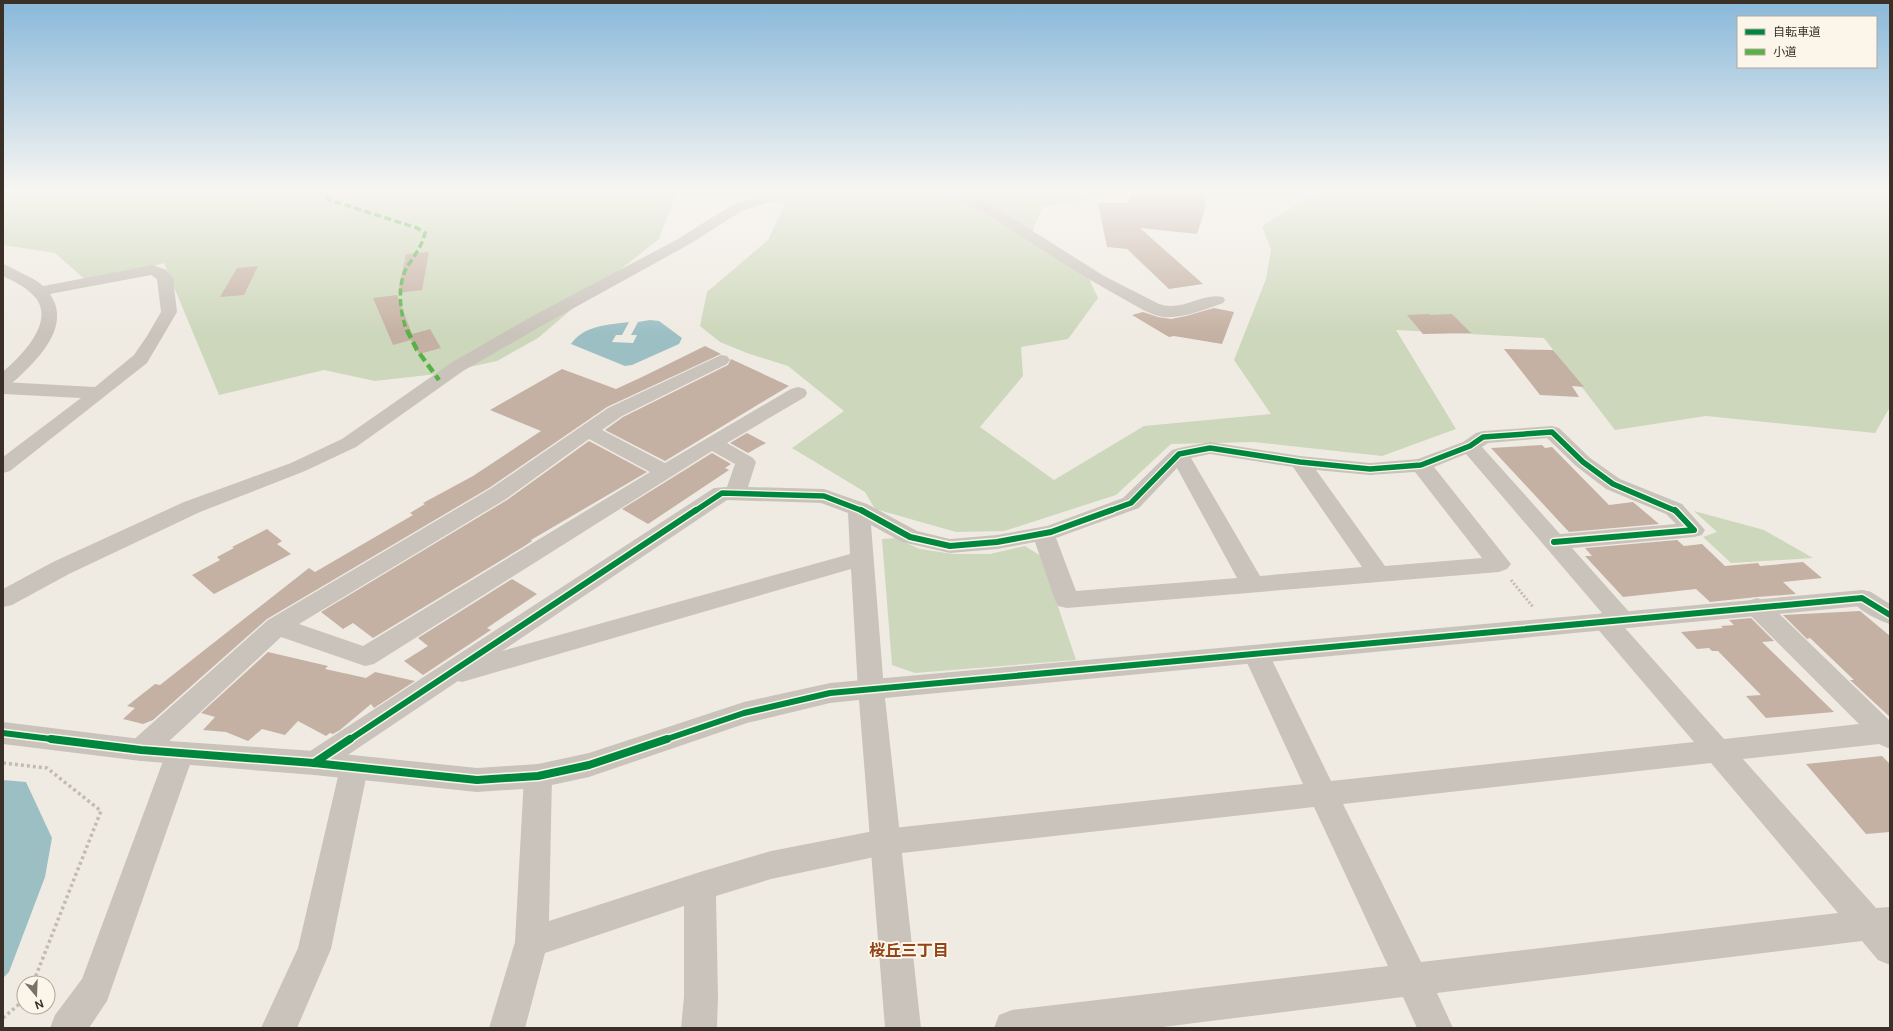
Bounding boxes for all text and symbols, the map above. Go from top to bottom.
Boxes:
legend [1737,16,1877,68]
text: 自転車道 [1773,25,1821,39]
text: 小道 [1773,45,1797,59]
district label: 桜丘三丁目 [869,941,949,960]
north arrow [16,975,56,1015]
text: N [33,997,45,1012]

